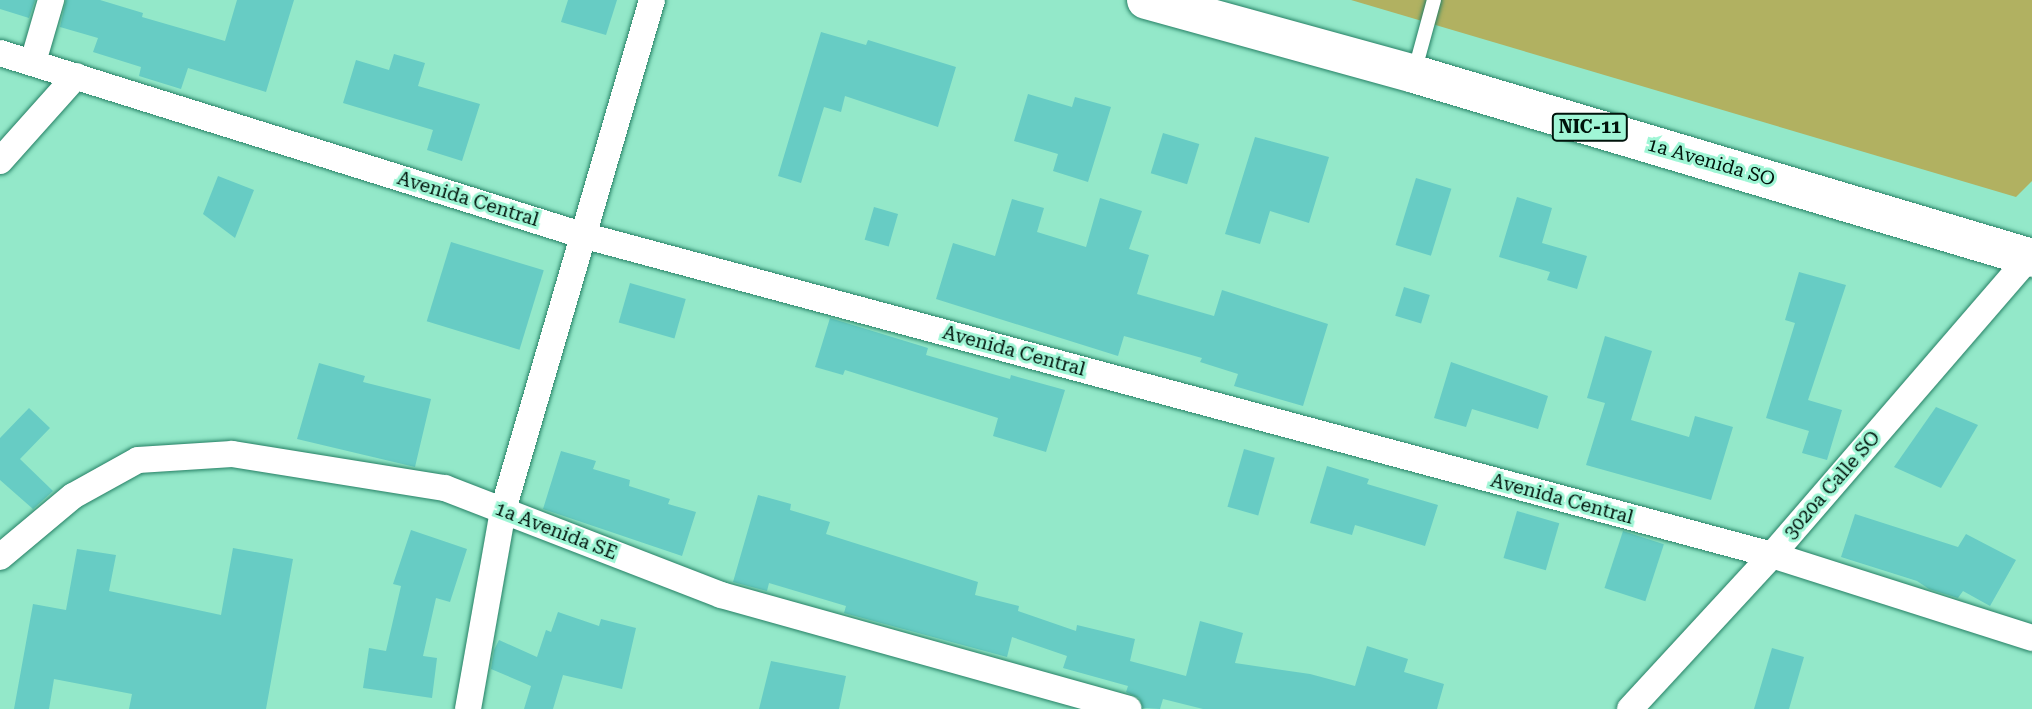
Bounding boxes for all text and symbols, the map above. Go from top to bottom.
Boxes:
road number: NIC-11 [1552,112,1628,142]
street label: 1a Avenida SO [1644,133,1778,191]
street label: Avenida Central [395,167,541,231]
street label: Avenida Central [940,321,1088,381]
street label: 3020a Calle SO [1779,426,1885,544]
street label: Avenida Central [1488,469,1636,529]
street label: 1a Avenida SE [492,497,620,565]

